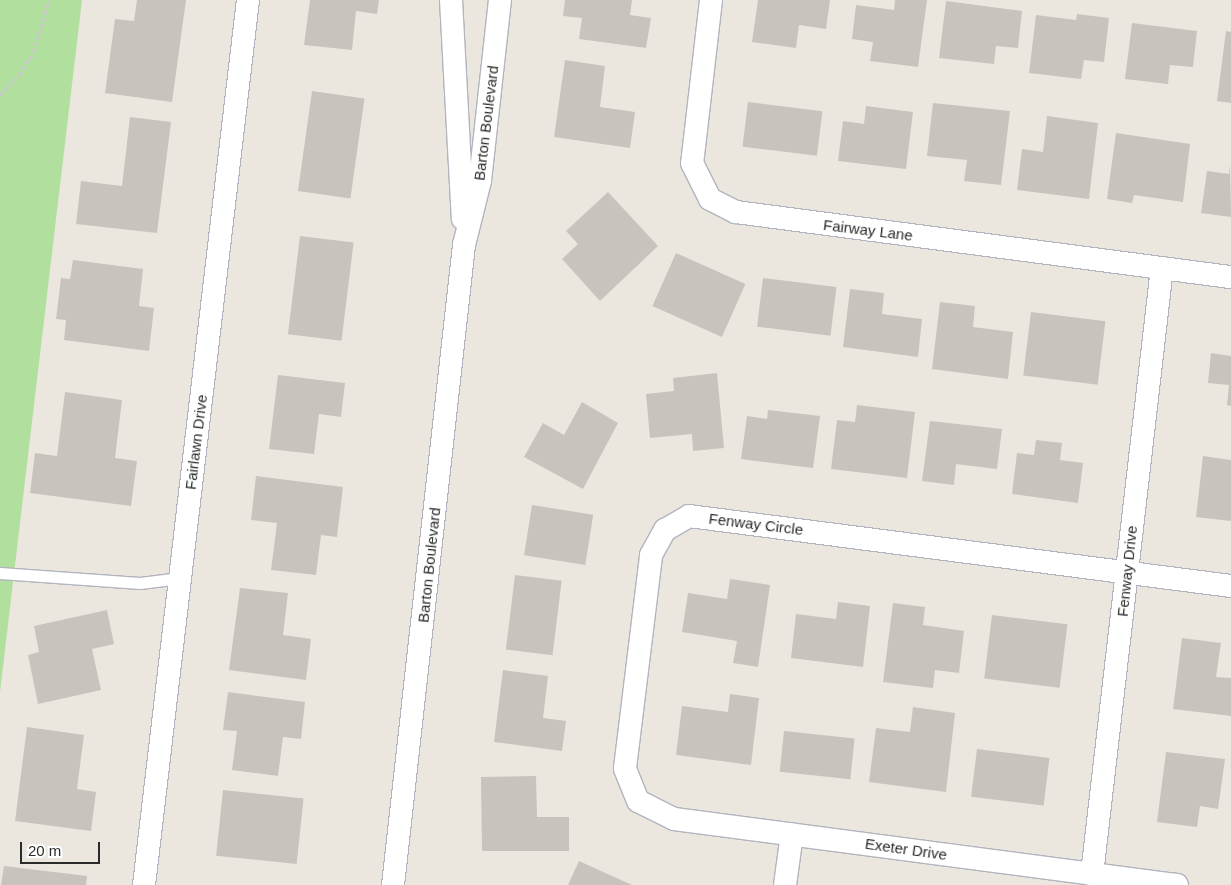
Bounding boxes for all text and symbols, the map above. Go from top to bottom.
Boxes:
street label: Barton Boulevard [470,64,502,182]
street label: Fairway Lane [822,216,914,244]
street label: Fairlawn Drive [181,393,211,491]
street label: Barton Boulevard [414,506,444,624]
street label: Fenway Circle [708,509,804,539]
street label: Fenway Drive [1113,524,1141,618]
scale bar [22,832,102,864]
street label: Exeter Drive [864,834,948,864]
text: 20 m [28,842,61,859]

